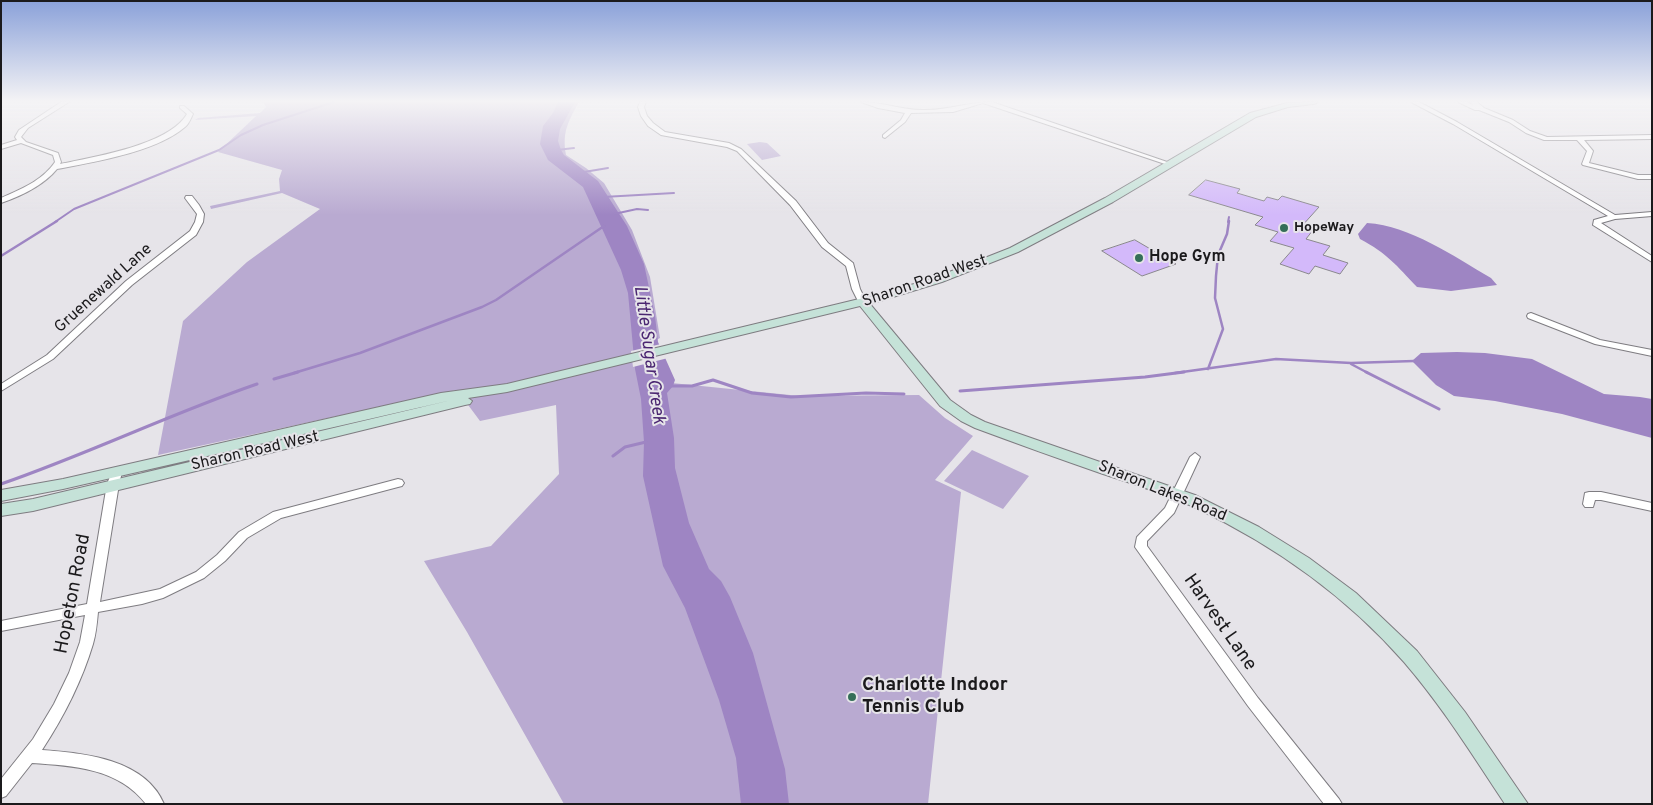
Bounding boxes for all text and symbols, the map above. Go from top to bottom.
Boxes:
place label: HopeWay [1294,220,1354,236]
marker: HopeWay [1278,222,1290,234]
street label: Gruenewald Lane [51,240,157,338]
place label: Hope Gym [1149,248,1226,268]
street label: Sharon Road West [860,252,990,312]
marker: Hope Gym [1133,252,1145,264]
water label: Little Sugar Creek [628,284,668,426]
street label: Sharon Road West [189,428,321,476]
street label: Sharon Lakes Road [1095,457,1229,527]
street label: Hopeton Road [51,532,97,656]
street label: Harvest Lane [1177,570,1261,676]
place label: Charlotte Indoor Tennis Club [862,675,1008,719]
marker: Charlotte Indoor Tennis Club [846,691,858,703]

